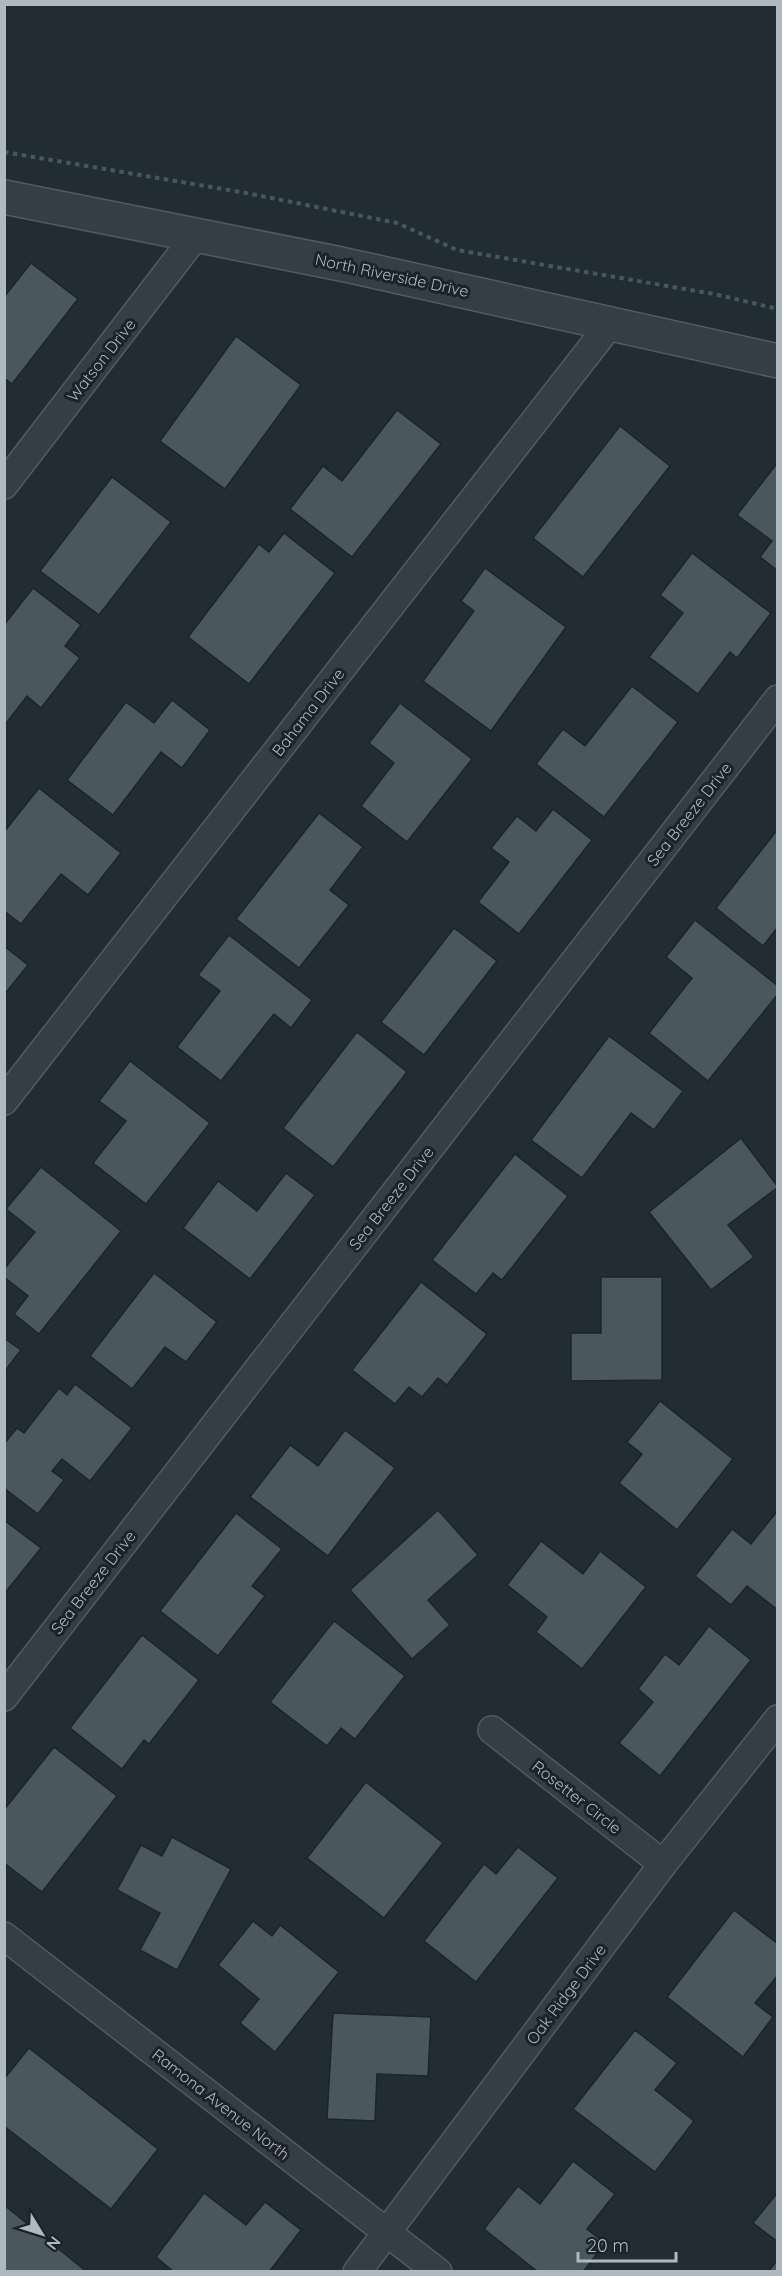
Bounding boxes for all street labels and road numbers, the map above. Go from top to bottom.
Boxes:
street label: North Riverside Drive [313,249,471,301]
street label: Watson Drive [62,314,140,406]
street label: Bahama Drive [267,664,349,760]
street label: Sea Breeze Drive [642,758,736,870]
street label: Sea Breeze Drive [344,1142,438,1254]
street label: Sea Breeze Drive [46,1526,140,1638]
street label: Rosetter Circle [528,1756,626,1838]
street label: Oak Ridge Drive [522,1940,610,2048]
street label: Ramona Avenue North [148,2044,294,2164]

